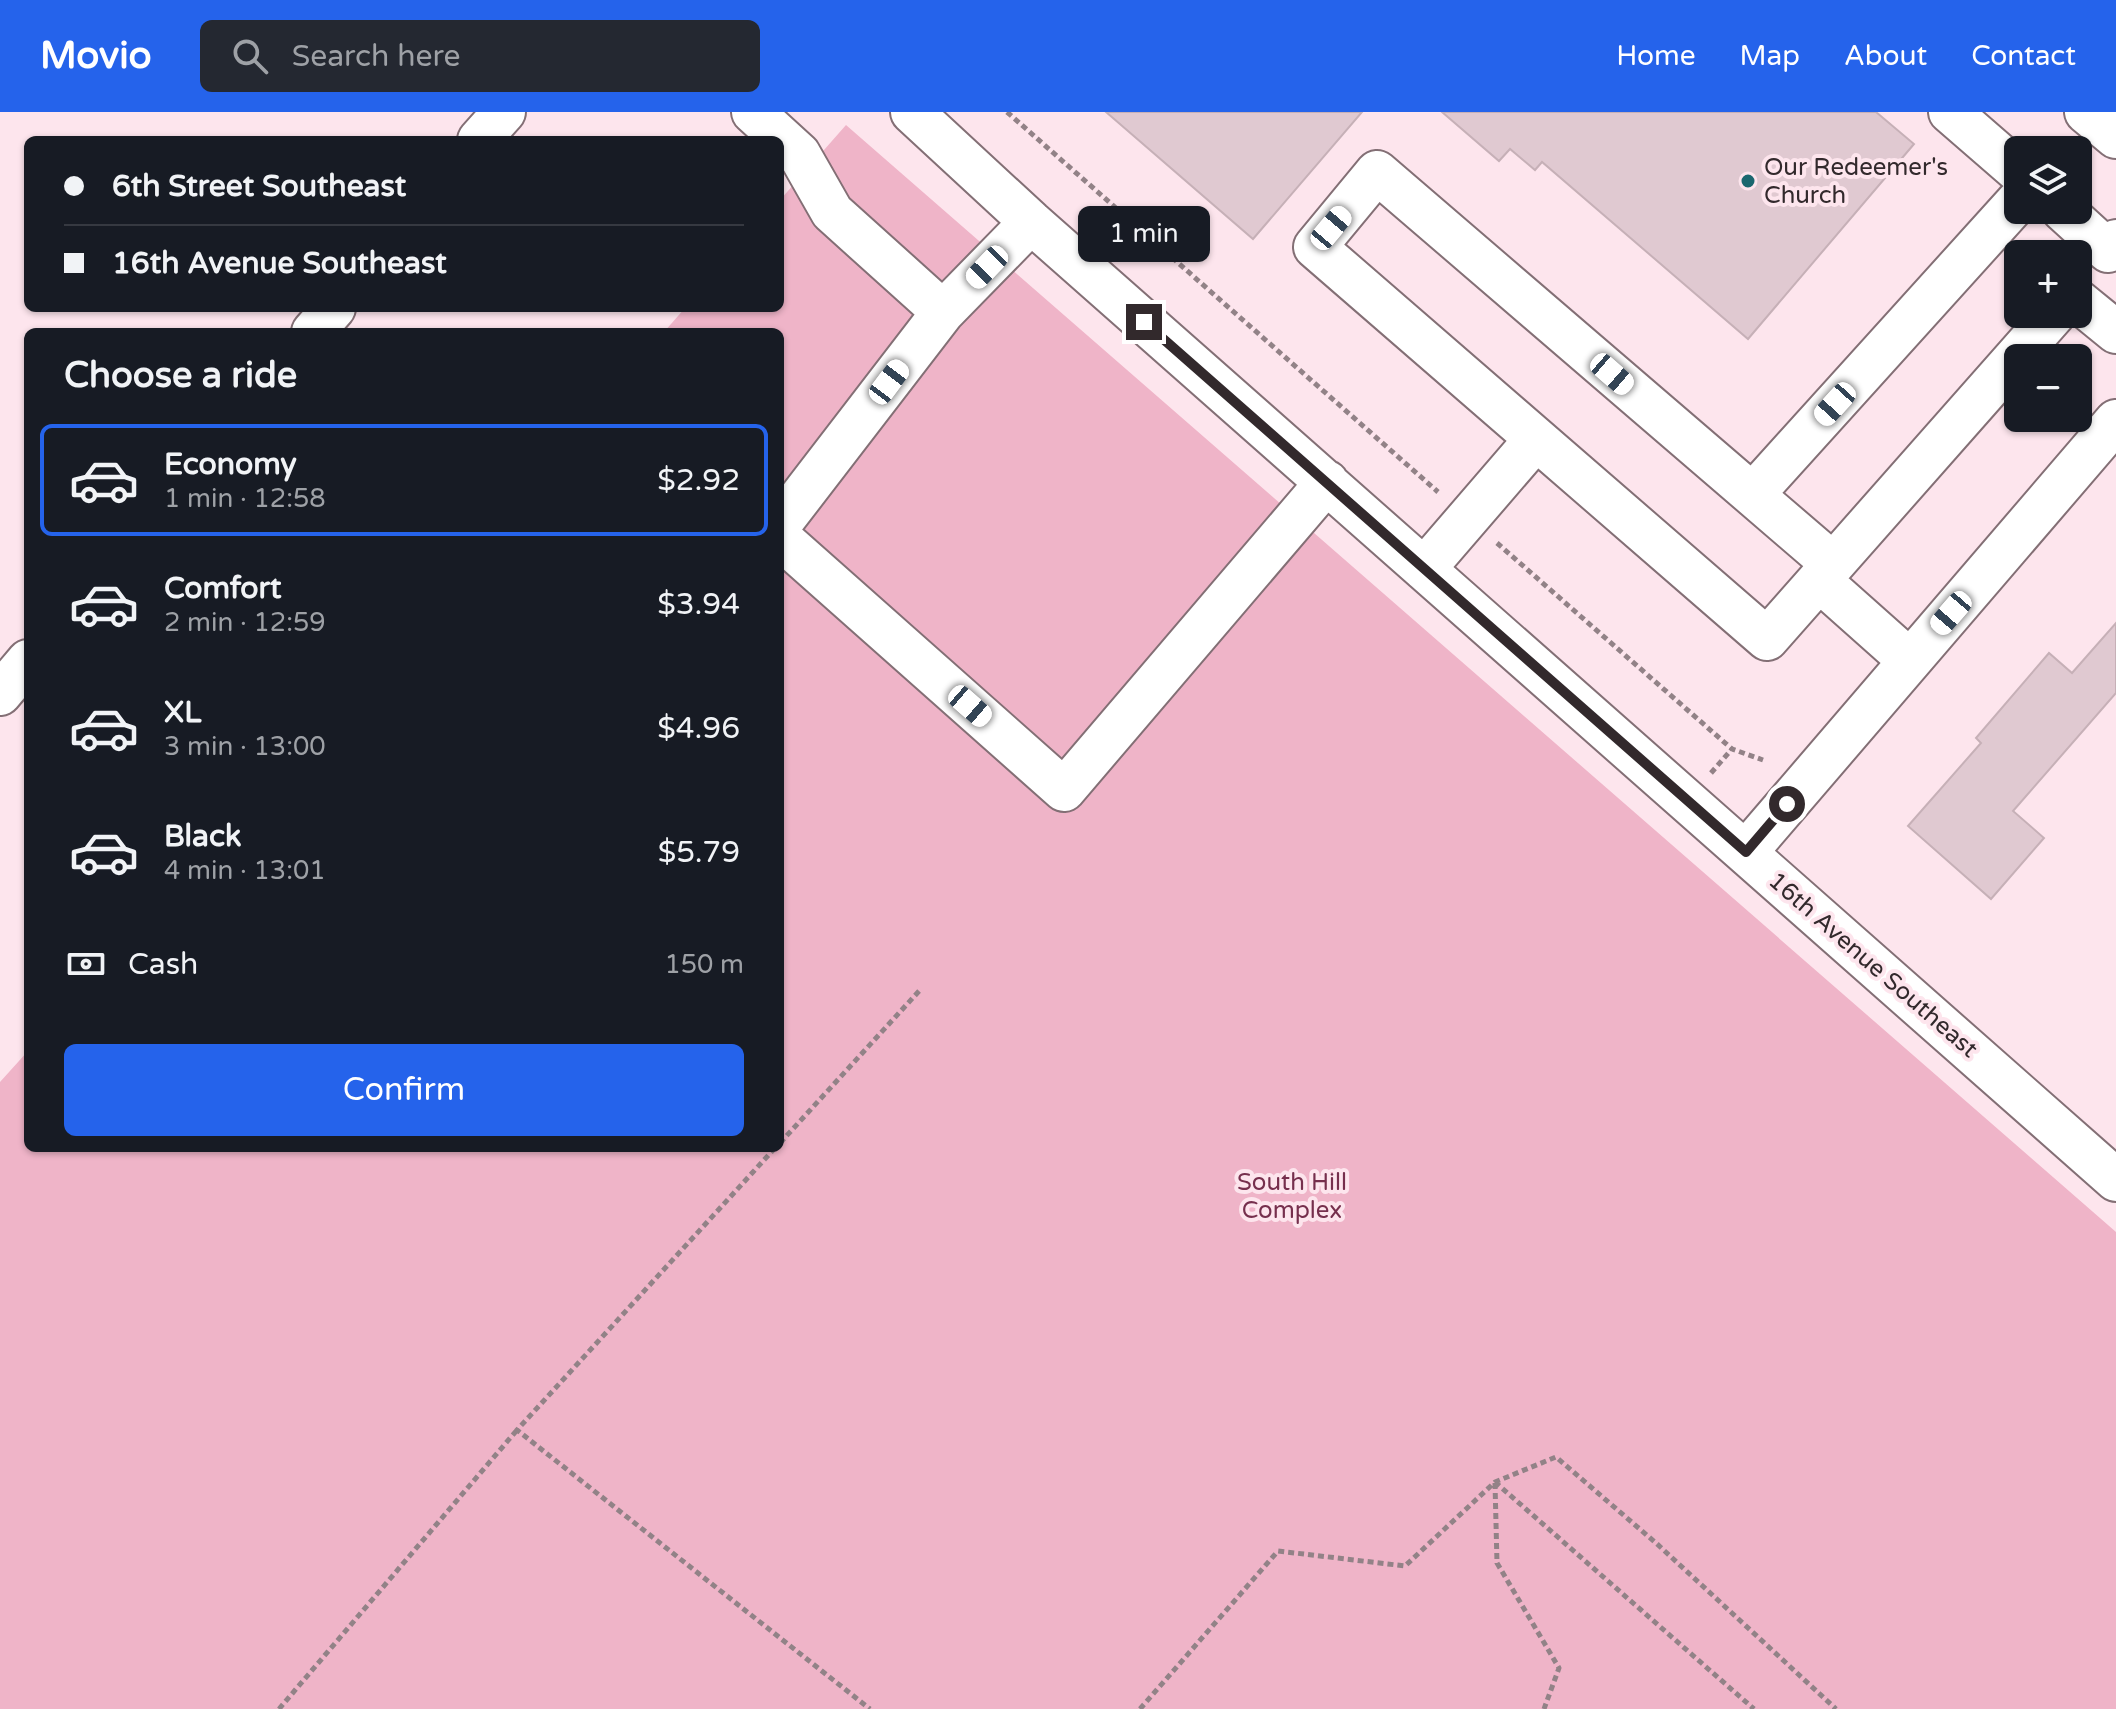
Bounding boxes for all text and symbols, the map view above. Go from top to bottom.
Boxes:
search box [200,20,760,92]
text: Movio [40,33,152,79]
icon: search [228,34,272,78]
text: Search here [292,38,460,75]
text: Home [1616,39,1696,73]
text: Map [1740,39,1800,73]
text: About [1844,39,1927,73]
text: Contact [1971,39,2076,73]
map controls [2004,136,2092,432]
button: layers [2004,136,2092,224]
place label: Our Redeemer's Church [1764,153,1948,210]
text: 6th Street Southeast [112,168,406,205]
marker: Our Redeemer's Church [1739,172,1757,190]
car [1306,202,1356,254]
callout: 1 min [1078,206,1210,262]
text: 1 min [1109,218,1179,249]
button: + [2004,240,2092,328]
car [962,241,1012,293]
text: 16th Avenue Southeast [112,245,447,282]
route end [1126,304,1162,340]
button: − [2004,344,2092,432]
car [1586,349,1638,399]
text: Choose a ride [64,354,297,397]
car [865,356,913,408]
car [1810,378,1860,430]
icon: car [68,444,140,516]
text: Economy [164,446,297,483]
text: $2.92 [657,462,740,499]
text: 1 min · 12:58 [164,483,326,514]
icon: car [68,568,140,640]
text: Comfort [164,570,282,607]
text: $3.94 [657,586,740,623]
car [1926,587,1976,639]
text: 2 min · 12:59 [164,607,326,638]
car [944,681,996,731]
icon: car [68,692,140,764]
text: XL [164,694,201,731]
text: $4.96 [657,710,740,747]
text: 3 min · 13:00 [164,731,326,762]
route start [1769,786,1805,822]
icon: car [68,816,140,888]
text: Black [164,818,241,855]
text: $5.79 [658,834,740,871]
text: 4 min · 13:01 [164,855,326,886]
street label: 16th Avenue Southeast [1762,866,1984,1064]
icon: cash [64,942,108,986]
text: Cash [128,946,198,983]
text: 150 m [664,949,744,980]
button: Confirm [64,1044,744,1136]
park label: South Hill Complex [1237,1168,1347,1225]

